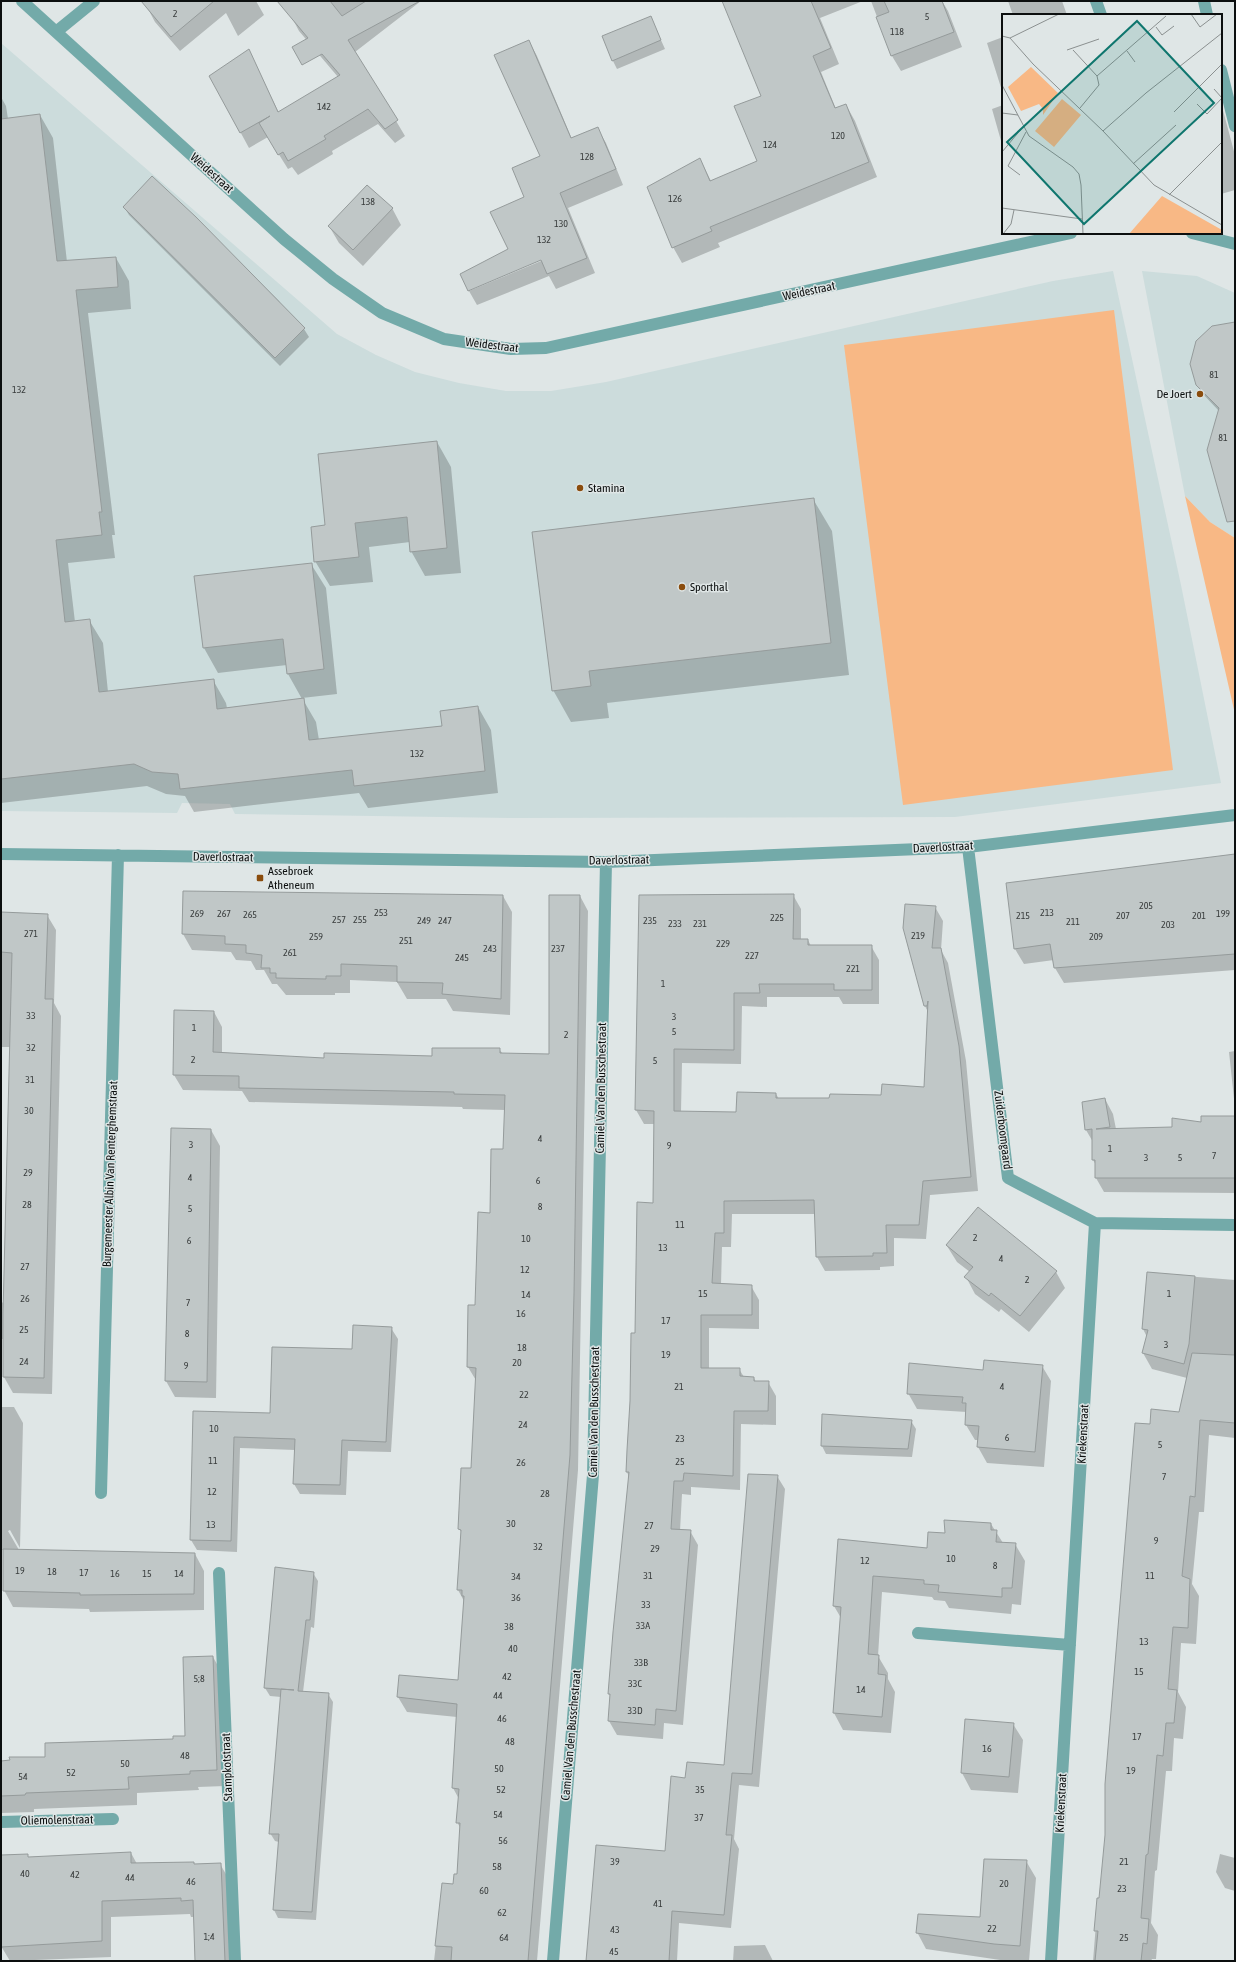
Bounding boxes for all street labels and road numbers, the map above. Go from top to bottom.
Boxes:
street label: Weidestraat [188,150,237,196]
street label: Weidestraat [781,279,837,303]
street label: Weidestraat [465,335,520,355]
street label: Daverlostraat [912,838,974,856]
street label: Daverlostraat [193,849,254,865]
street label: Daverlostraat [589,852,650,868]
street label: Camiel Van den Busschestraat [593,1022,609,1154]
street label: Burgemeester Albin Van Renterghemstraat [100,1080,120,1267]
street label: Zuiderboomgaard [991,1090,1015,1170]
street label: Camiel Van den Busschestraat [586,1346,602,1478]
street label: Kriekenstraat [1074,1403,1092,1464]
street label: Camiel Van den Busschestraat [558,1669,584,1801]
street label: Stampkotstraat [219,1732,235,1801]
street label: Kriekenstraat [1052,1772,1070,1833]
street label: Oliemolenstraat [21,1812,94,1828]

